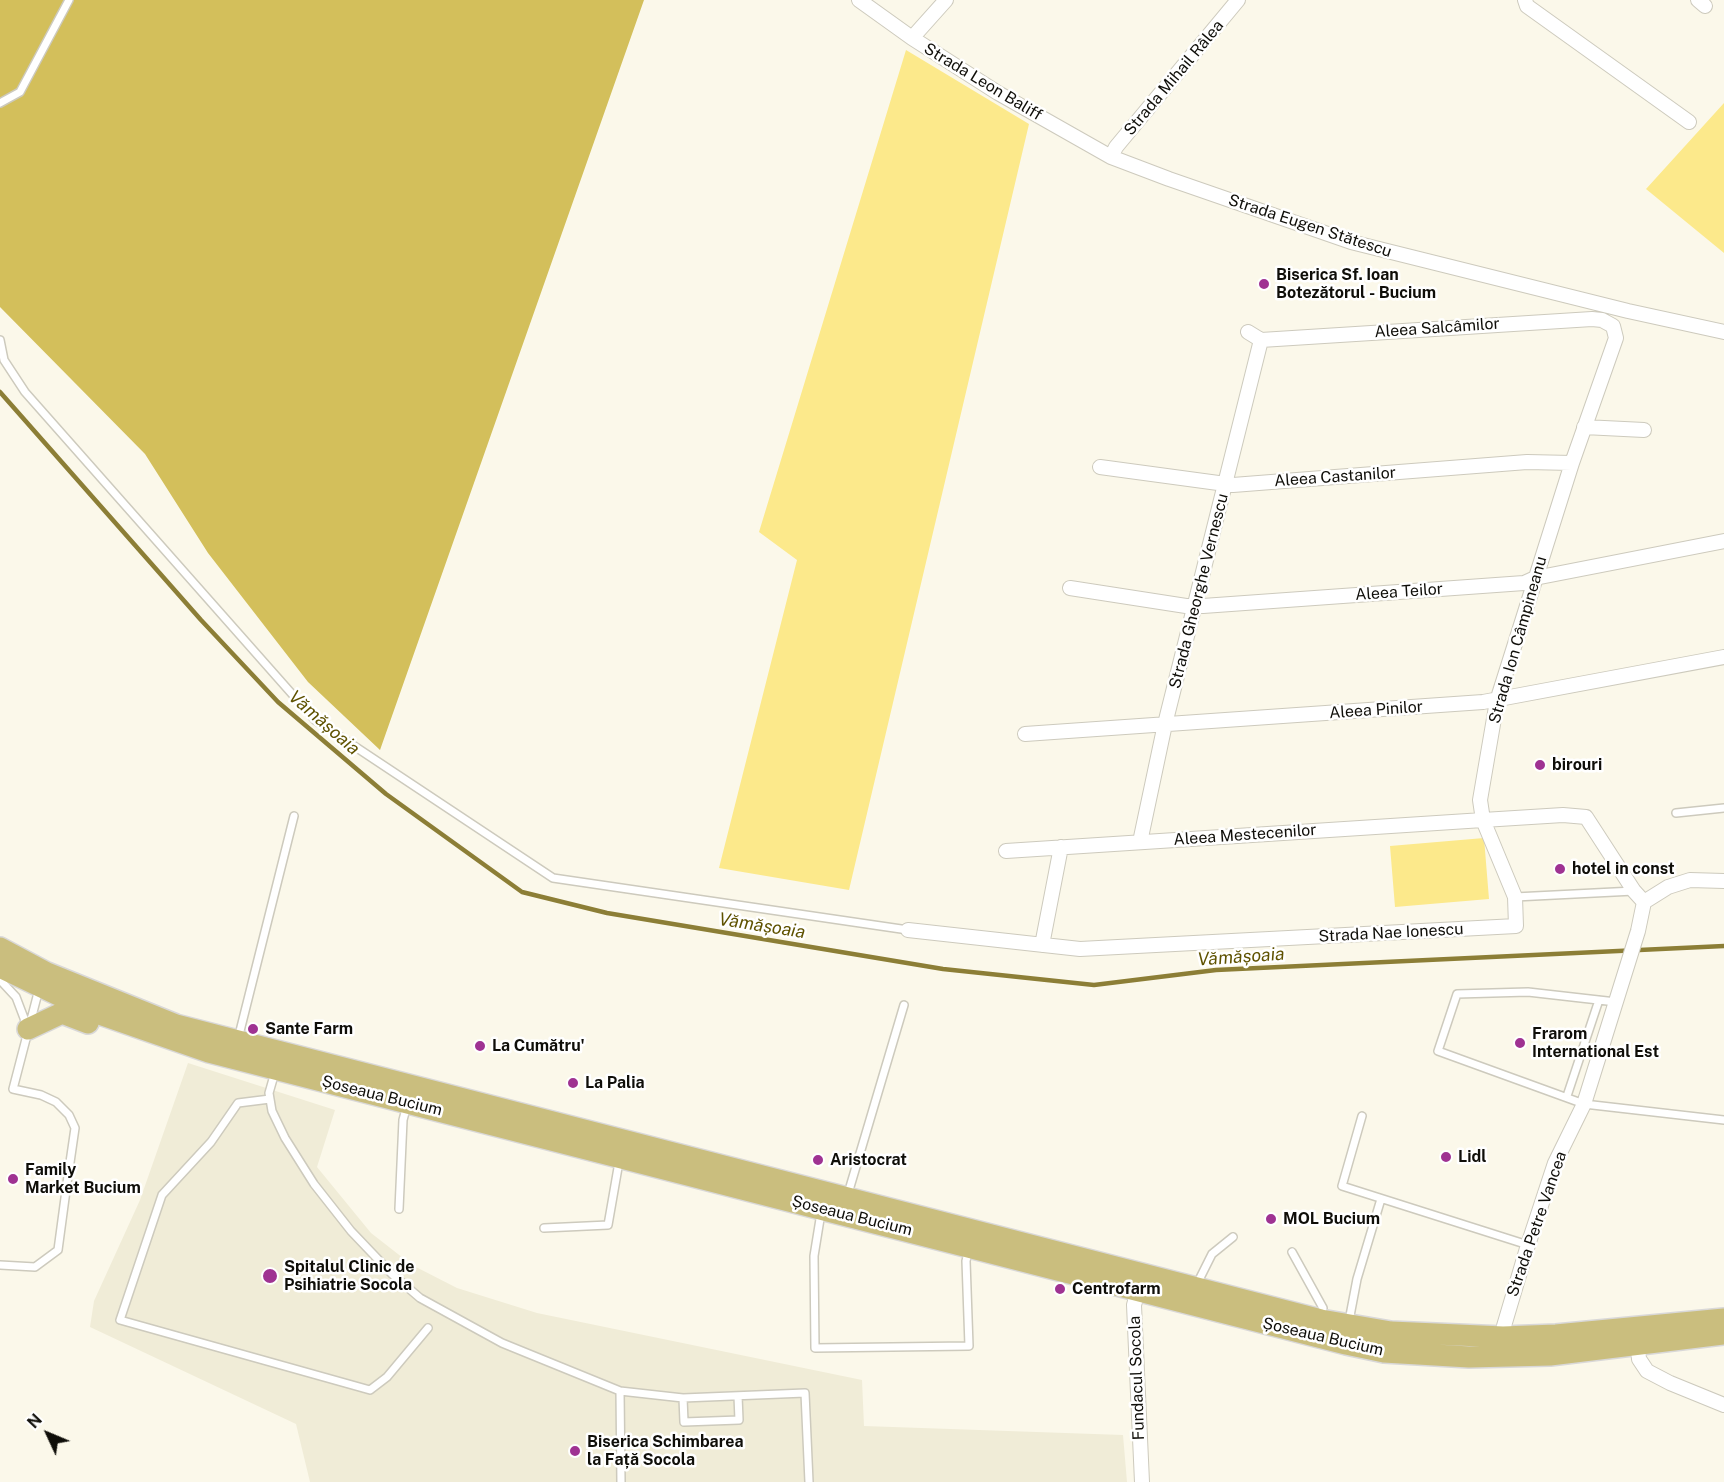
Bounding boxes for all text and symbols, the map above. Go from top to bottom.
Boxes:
street label: Strada Mihail Râlea [1120,16,1228,140]
street label: Strada Leon Baliff [920,39,1046,125]
street label: Strada Eugen Stătescu [1226,190,1394,262]
place label: Biserica Sf. Ioan Botezătorul - Bucium [1276,265,1436,303]
marker: Biserica Sf. Ioan Botezătorul - Bucium [1257,277,1271,291]
street label: Aleea Salcâmilor [1374,314,1500,342]
street label: Aleea Castanilor [1273,463,1397,491]
street label: Strada Gheorghe Vernescu [1165,491,1233,691]
street label: Strada Ion Câmpineanu [1485,554,1551,726]
street label: Aleea Teilor [1355,579,1443,605]
water label: Vămășoaia [284,686,364,760]
street label: Aleea Pinilor [1329,697,1423,723]
place label: birouri [1552,755,1602,775]
marker: birouri [1533,758,1547,772]
street label: Aleea Mestecenilor [1173,820,1317,850]
place label: hotel in const [1572,859,1675,879]
marker: hotel in const [1553,862,1567,876]
water label: Vămășoaia [717,909,807,943]
street label: Strada Nae Ionescu [1318,920,1464,946]
water label: Vămășoaia [1197,943,1285,971]
place label: Sante Farm [265,1019,353,1039]
marker: Sante Farm [246,1022,260,1036]
place label: Frarom International Est [1532,1024,1659,1062]
place label: La Cumătru' [492,1036,585,1056]
marker: Frarom International Est [1513,1036,1527,1050]
marker: La Cumătru' [473,1039,487,1053]
street label: Șoseaua Bucium [320,1072,444,1120]
place label: La Palia [585,1073,645,1093]
marker: La Palia [566,1076,580,1090]
place label: Lidl [1458,1147,1487,1167]
street label: Strada Petre Vancea [1503,1149,1571,1299]
place label: Aristocrat [830,1150,907,1170]
marker: Lidl [1439,1150,1453,1164]
marker: Aristocrat [811,1153,825,1167]
place label: Family Market Bucium [25,1160,141,1198]
marker: Family Market Bucium [6,1172,20,1186]
street label: Șoseaua Bucium [790,1192,914,1240]
place label: MOL Bucium [1283,1209,1380,1229]
marker: MOL Bucium [1264,1212,1278,1226]
place label: Spitalul Clinic de Psihiatrie Socola [284,1257,414,1295]
marker: Spitalul Clinic de Psihiatrie Socola [261,1267,279,1285]
place label: Centrofarm [1072,1279,1161,1299]
marker: Centrofarm [1053,1282,1067,1296]
street label: Șoseaua Bucium [1261,1314,1385,1360]
street label: Fundacul Socola [1125,1316,1149,1440]
north arrow [18,1404,78,1464]
text: N [24,1410,46,1432]
place label: Biserica Schimbarea la Față Socola [587,1432,743,1470]
marker: Biserica Schimbarea la Față Socola [568,1444,582,1458]

